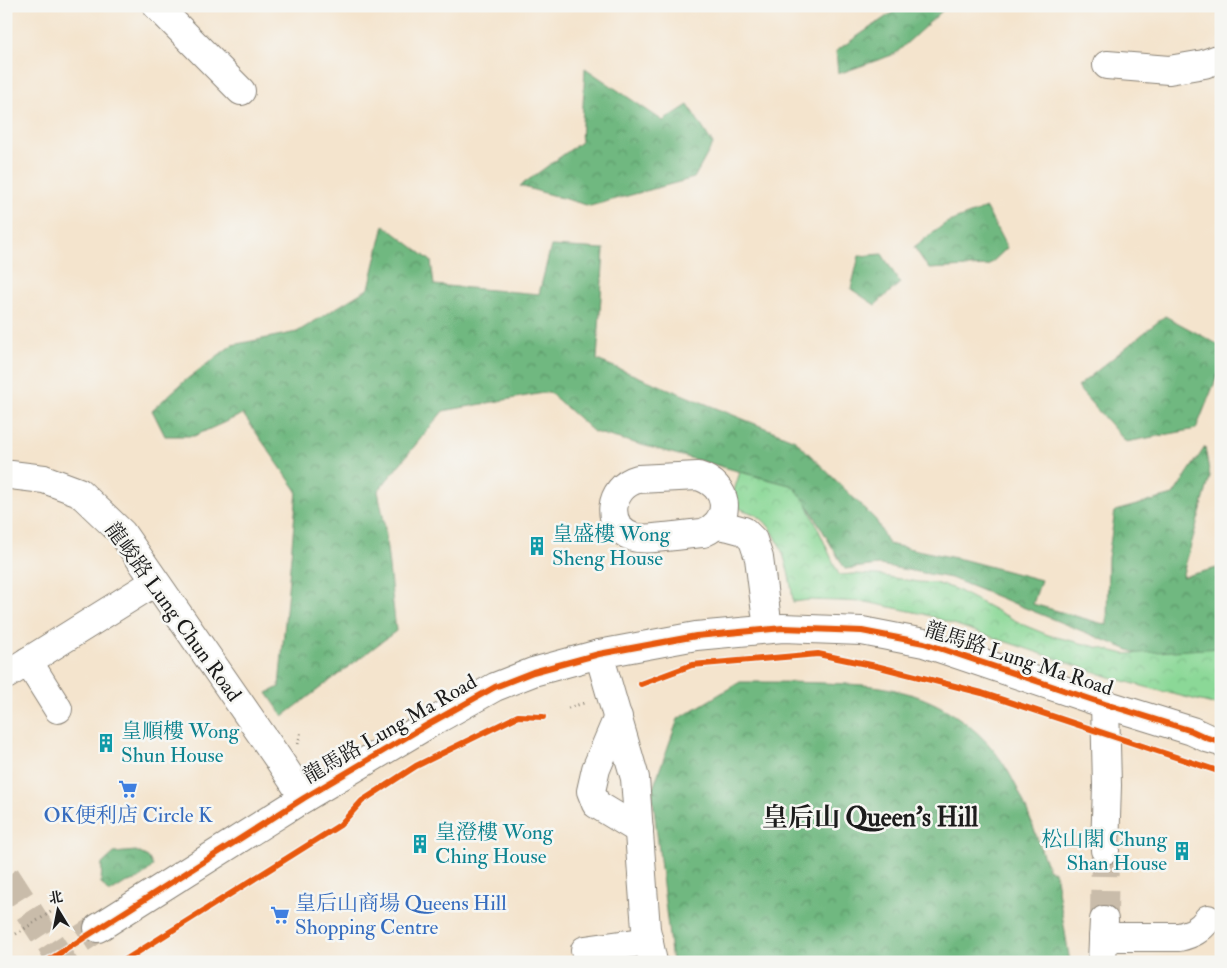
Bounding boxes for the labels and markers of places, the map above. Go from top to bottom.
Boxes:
place label: 皇盛樓 Wong Sheng House [552,521,671,572]
building icon: 皇盛樓 Wong Sheng House [526,535,548,557]
place label: 皇順樓 Wong Shun House [121,718,240,769]
building icon: 皇順樓 Wong Shun House [95,732,117,754]
supermarket icon: OK便利店 Circle K [117,778,139,800]
place label: OK便利店 Circle K [43,802,213,829]
place label: 皇澄樓 Wong Ching House [435,819,554,870]
place label: 松山閣 Chung Shan House [1041,826,1168,877]
building icon: 皇澄樓 Wong Ching House [409,833,431,855]
building icon: 松山閣 Chung Shan House [1171,840,1193,862]
place label: 皇后山商場 Queens Hill Shopping Centre [295,890,507,941]
supermarket icon: 皇后山商場 Queens Hill Shopping Centre [269,904,291,926]

